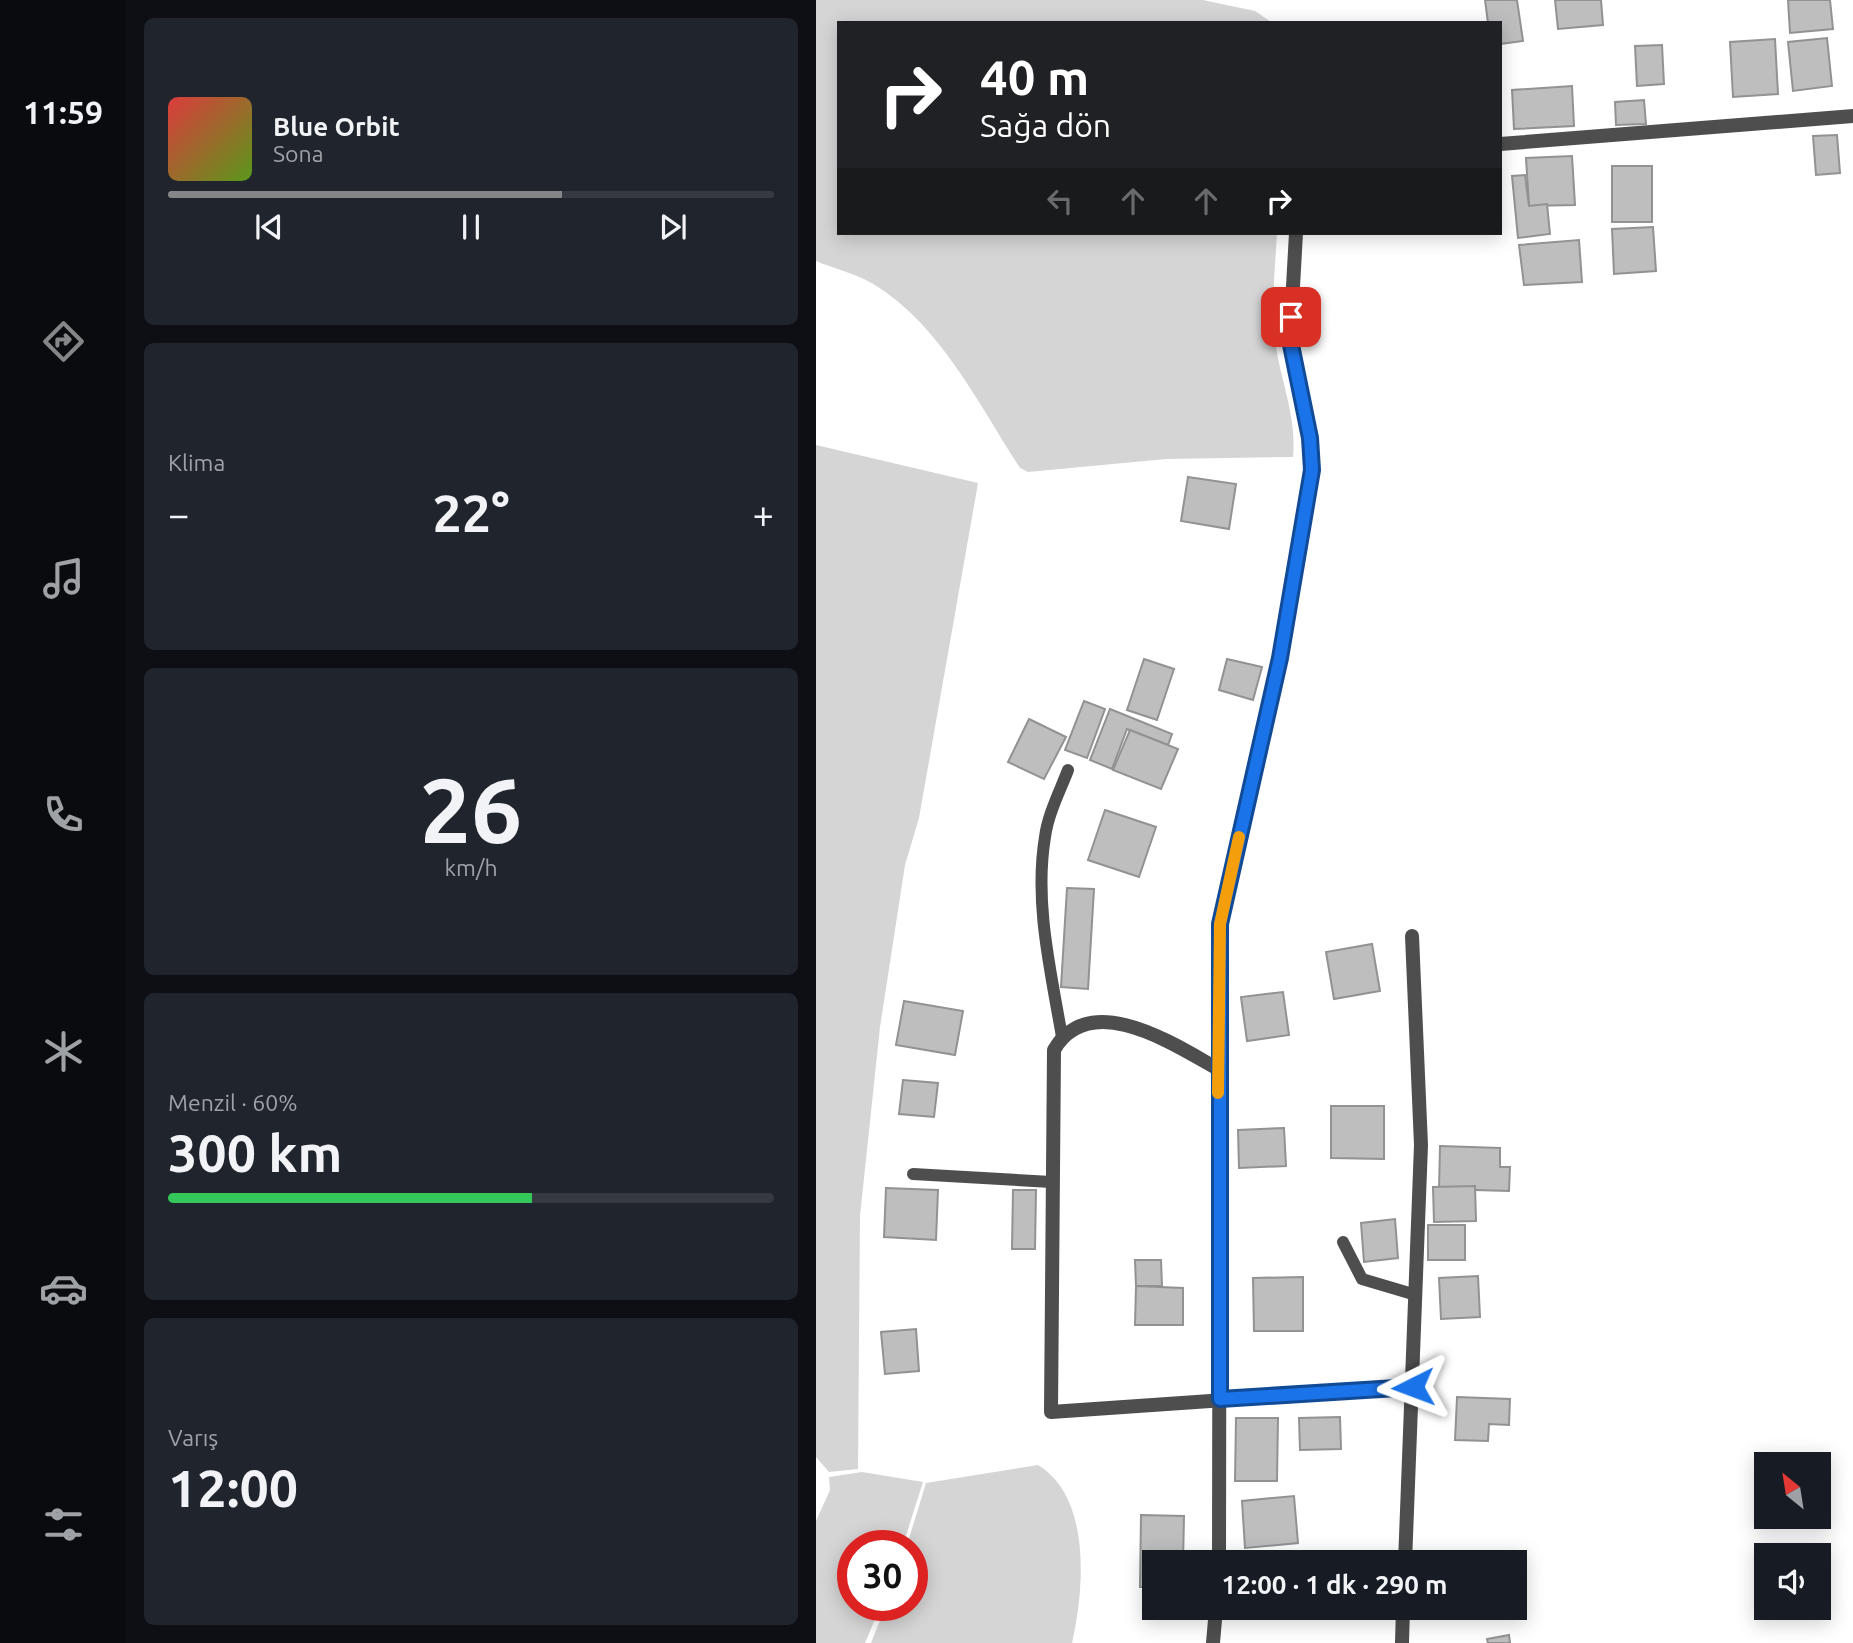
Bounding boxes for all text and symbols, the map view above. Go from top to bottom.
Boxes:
icon: right [865,49,956,140]
text: 40 m [980,49,1089,104]
text: 11:59 [23,94,103,130]
text: Sağa dön [980,107,1111,143]
text: Blue Orbit [273,112,400,141]
text: Sona [273,141,323,166]
icon: left [1041,182,1079,220]
icon: ahead [1114,182,1152,220]
icon: ahead [1187,182,1225,220]
icon: right [1260,182,1298,220]
icon: previous [250,208,288,246]
icon: pause [452,208,490,246]
icon: next [654,208,692,246]
pin [1261,287,1321,347]
icon: arrive [1272,298,1310,336]
icon: directions [39,317,88,366]
text: Klima [168,450,225,475]
text: 22° [432,484,510,542]
text: − [168,493,189,535]
text: + [753,493,774,535]
icon: music [39,554,88,603]
text: 26 [420,758,522,860]
icon: phone [39,790,88,839]
text: km/h [444,855,498,880]
icon: climate [39,1027,88,1076]
text: Menzil · 60% [168,1090,298,1115]
text: 300 km [168,1124,342,1182]
icon: car [39,1264,88,1313]
position arrow [1376,1350,1450,1424]
text: Varış [168,1425,218,1450]
north arrow [1754,1452,1831,1530]
map controls [1754,1452,1831,1620]
text: 12:00 [168,1459,298,1517]
icon: filters [39,1500,88,1549]
speed limit sign: 30 [837,1530,928,1621]
button: sound [1754,1543,1831,1620]
text: 12:00 · 1 dk · 290 m [1221,1570,1448,1599]

